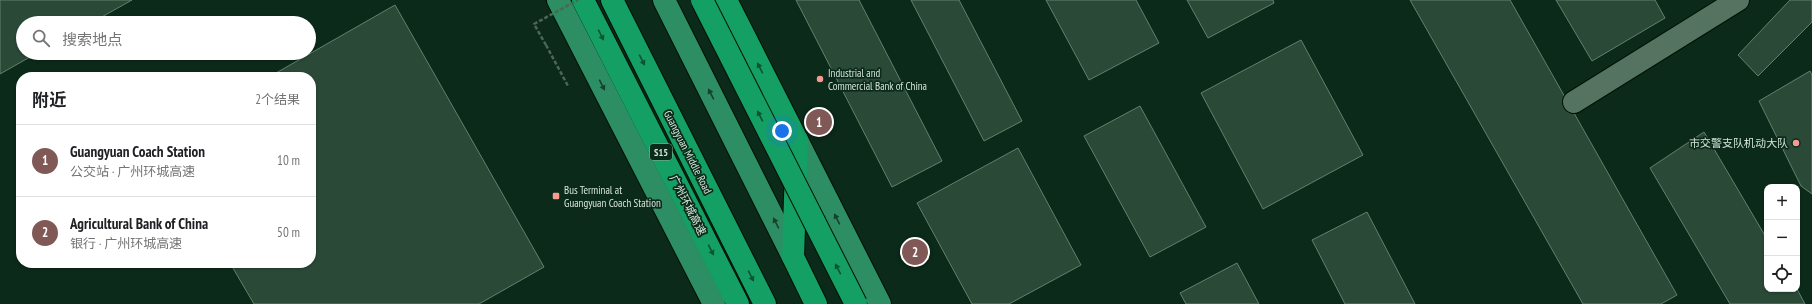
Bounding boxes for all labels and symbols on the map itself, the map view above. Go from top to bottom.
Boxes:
one-way arrow [598,29,604,40]
one-way arrow [639,54,645,65]
one-way arrow [757,62,763,73]
place label: Industrial and Commercial Bank of China [828,66,927,93]
marker: Industrial and Commercial Bank of China [815,74,825,84]
one-way arrow [599,79,605,90]
one-way arrow [708,88,714,100]
pin: 1 [806,107,832,137]
street label: Guangyuan Middle Road [661,108,715,196]
one-way arrow [757,110,763,122]
your location [772,121,792,141]
place label: 市交警支队机动大队 [1689,136,1788,150]
marker: 市交警支队机动大队 [1791,138,1801,148]
road number: S15 [650,144,672,160]
street label: 广州环城高速 [667,172,709,238]
place label: Bus Terminal at Guangyuan Coach Station [564,183,661,210]
marker: Bus Terminal at Guangyuan Coach Station [551,191,561,201]
one-way arrow [834,213,840,225]
one-way arrow [772,217,779,228]
pin: 2 [902,237,928,267]
one-way arrow [708,244,714,256]
one-way arrow [835,263,841,275]
one-way arrow [748,270,754,282]

